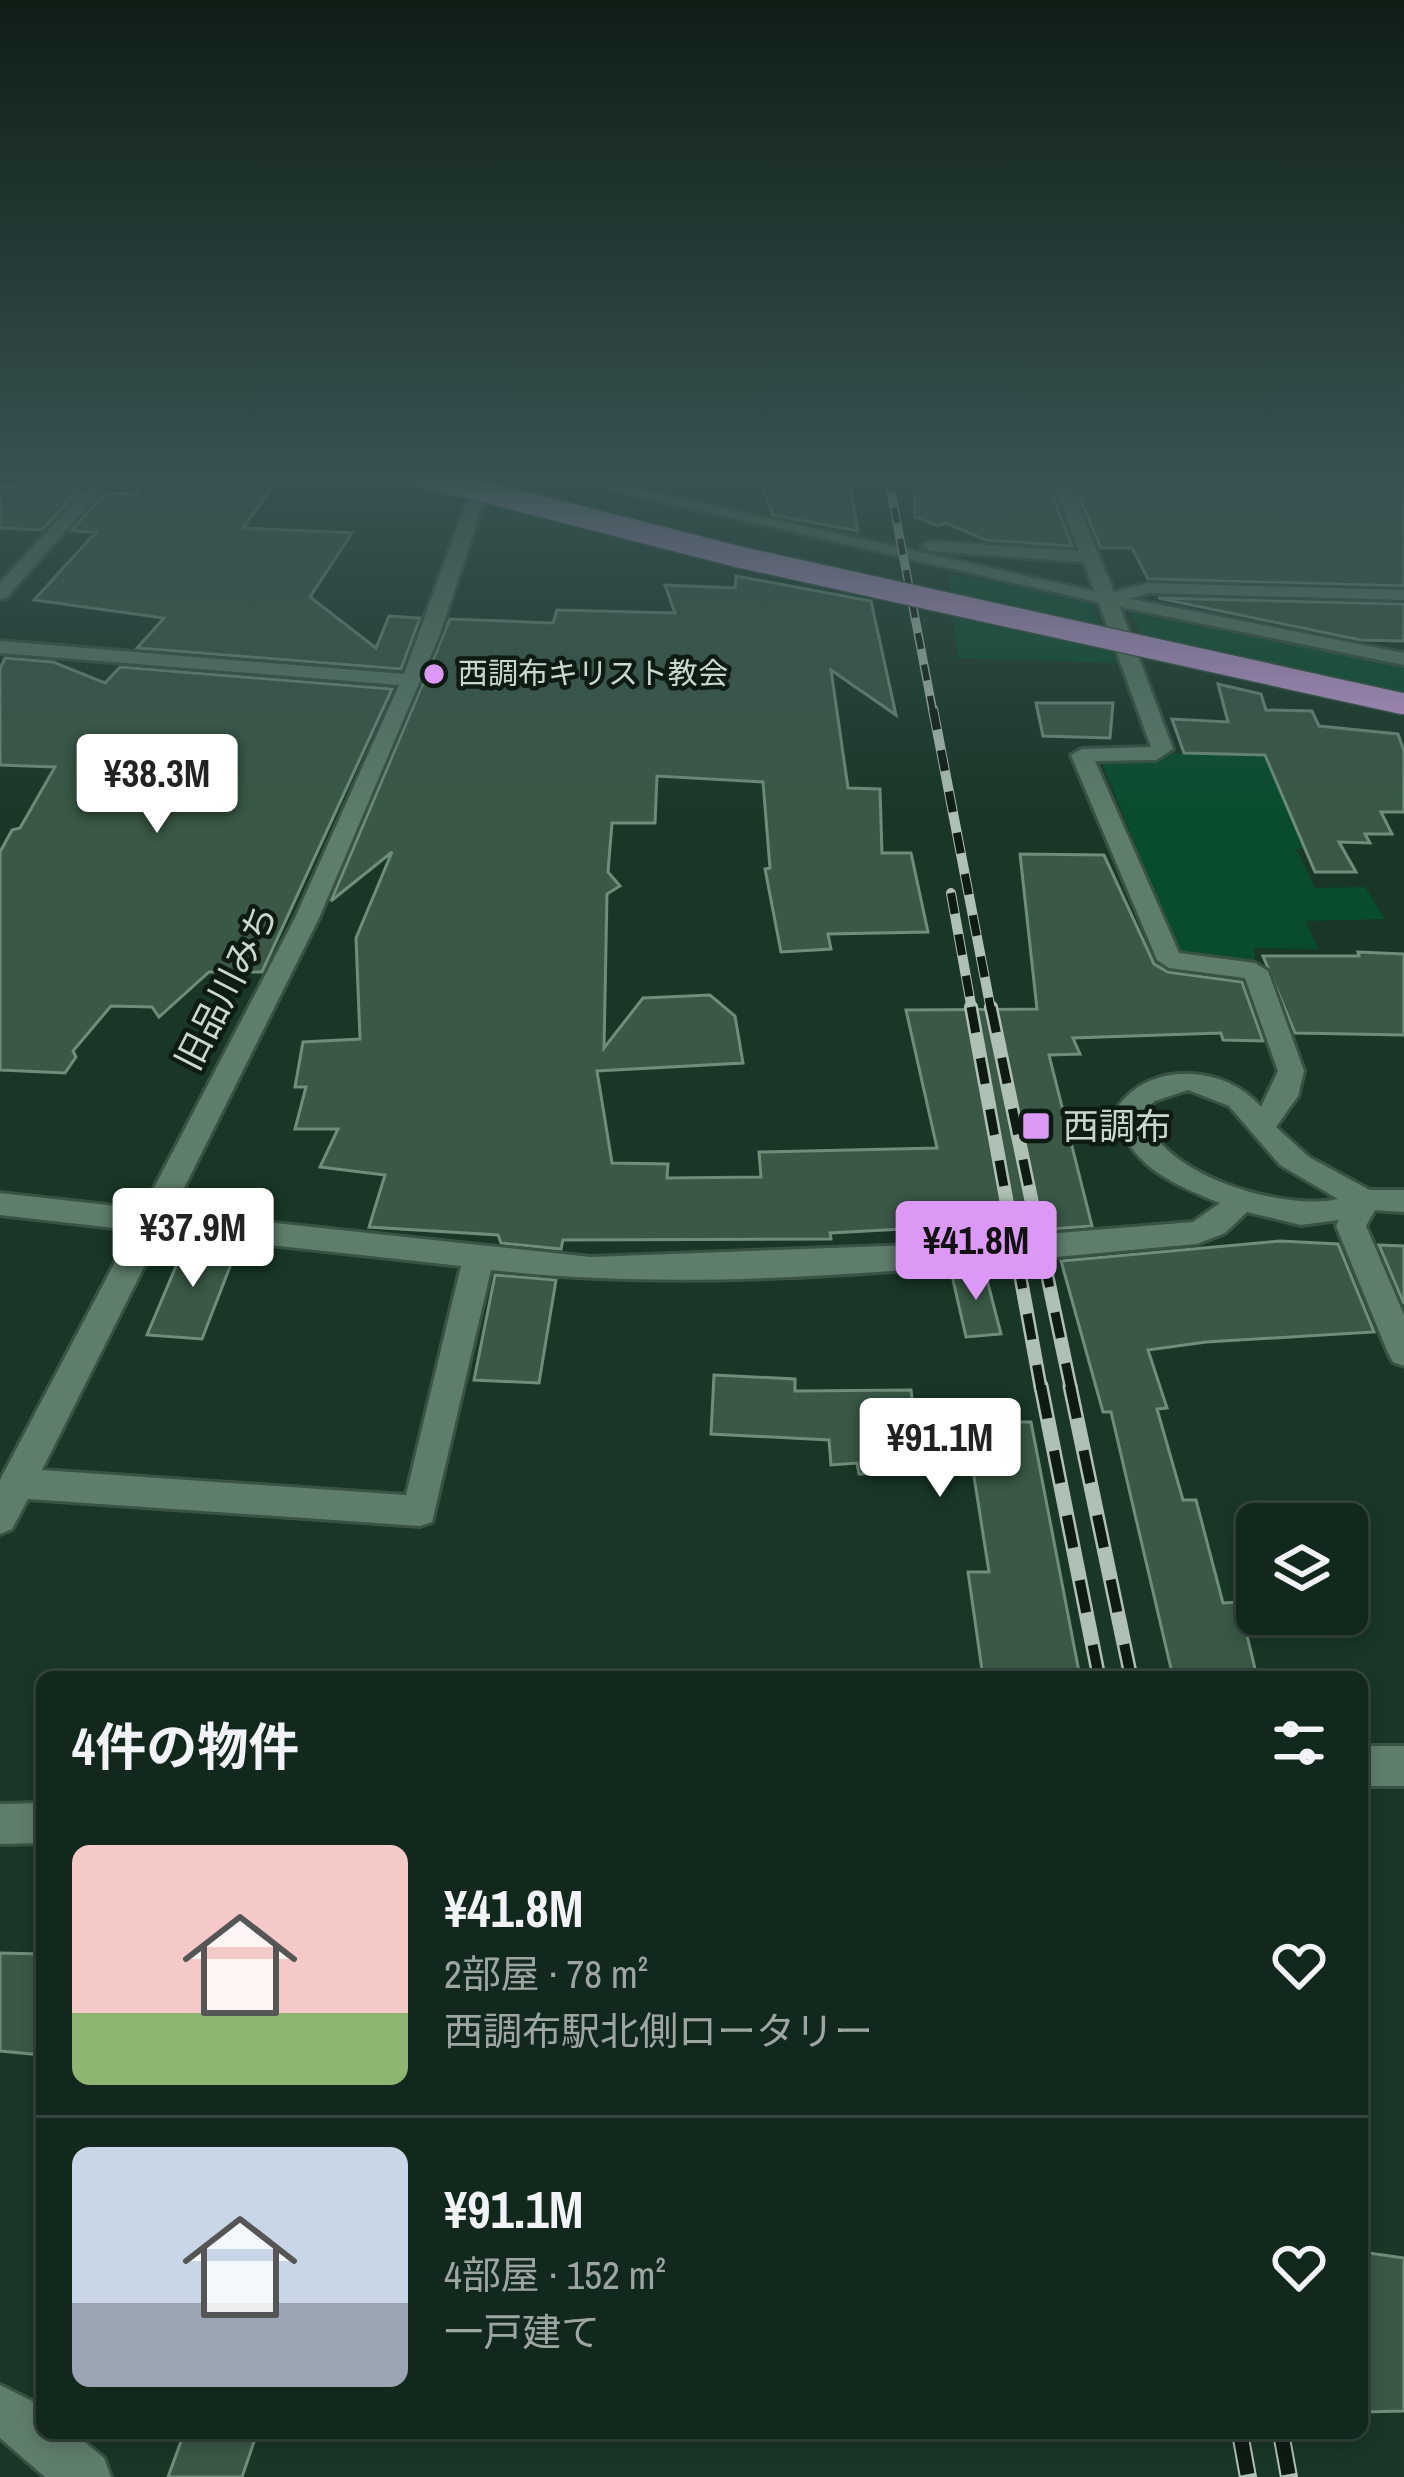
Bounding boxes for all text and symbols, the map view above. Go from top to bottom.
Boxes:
place label: 西調布キリスト教会 [458,653,728,693]
marker: 西調布キリスト教会 [421,661,447,687]
pin: ¥38.3M [59,734,255,836]
text: ¥38.3M [104,747,210,799]
street label: 旧品川みち [164,896,288,1078]
place label: 西調布 [1063,1102,1171,1150]
marker: 西調布 [1020,1110,1052,1142]
pin: ¥37.9M [95,1188,291,1290]
text: ¥37.9M [140,1201,246,1253]
pin: ¥41.8M [878,1201,1074,1303]
text: ¥41.8M [923,1214,1029,1266]
pin: ¥91.1M [842,1398,1038,1500]
text: ¥91.1M [887,1411,993,1463]
map controls [1236,1503,1368,1635]
button: layers [1236,1503,1368,1635]
icon: filters [1266,1710,1332,1776]
text: 4件の物件 [72,1712,299,1781]
text: ¥41.8M [444,1874,584,1943]
icon: home [168,1893,312,2037]
icon: heart [1266,1932,1332,1998]
text: 2部屋 · 78 m² [444,1948,648,2000]
text: 西調布駅北側ロータリー [444,2005,873,2057]
text: ¥91.1M [444,2175,584,2244]
icon: home [168,2195,312,2339]
icon: heart [1266,2234,1332,2300]
text: 4部屋 · 152 m² [444,2249,666,2301]
text: 一戸建て [444,2306,600,2358]

